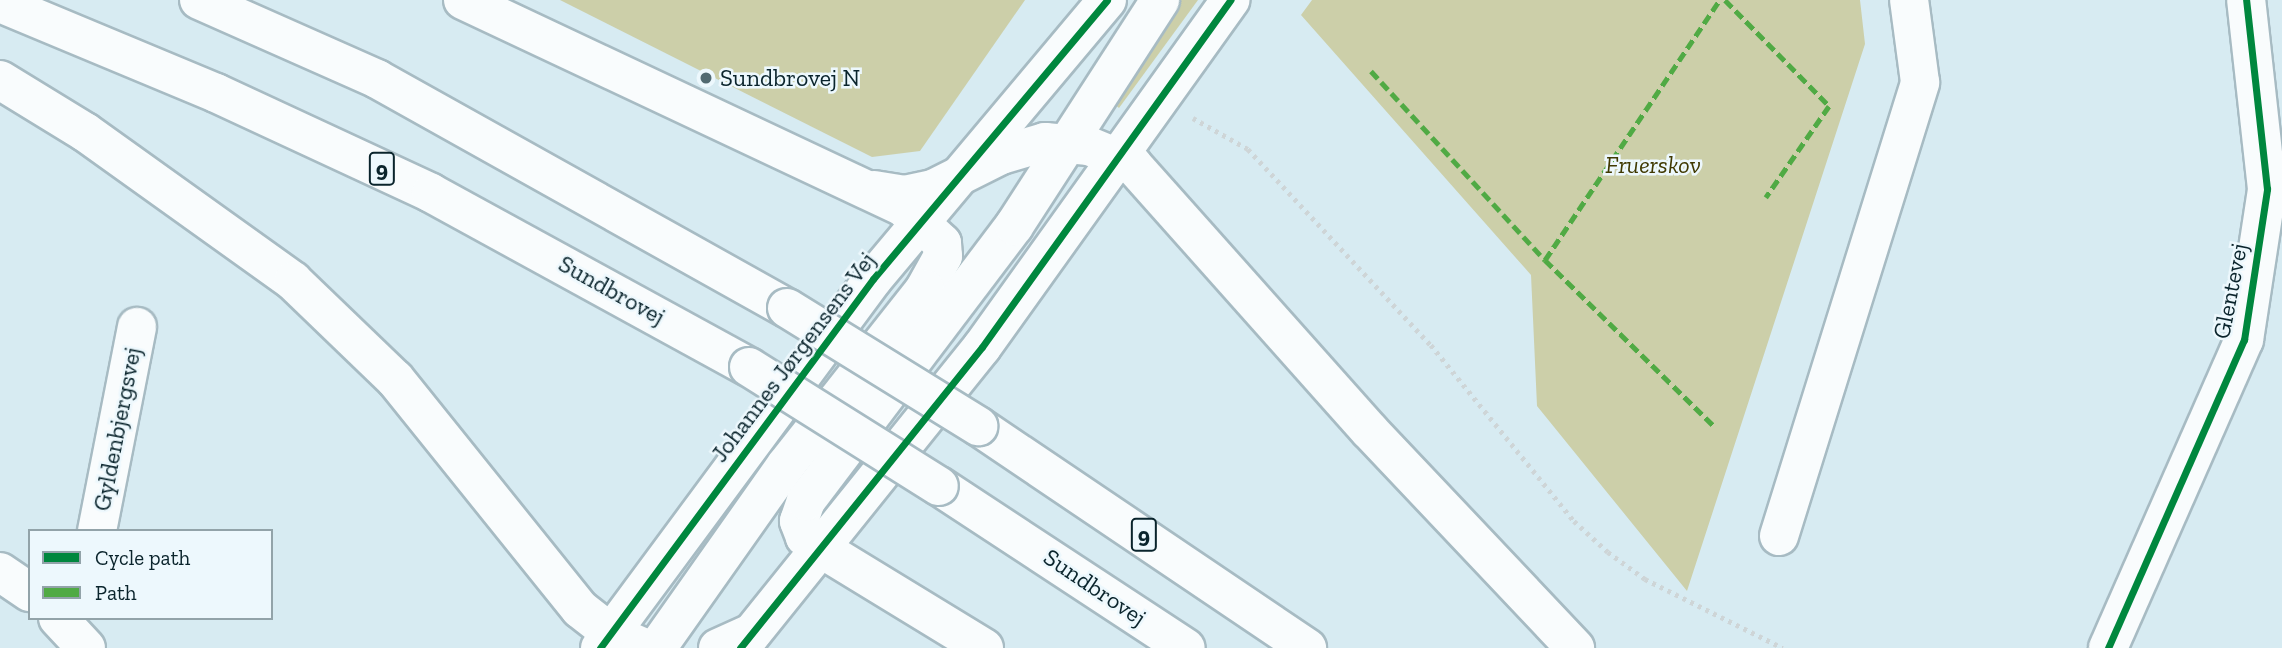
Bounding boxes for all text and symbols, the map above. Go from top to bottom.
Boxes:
place label: Sundbrovej N [720,64,860,92]
marker: Sundbrovej N [698,70,714,86]
road number: 9 [368,150,396,188]
park label: Fruerskov [1605,151,1701,179]
street label: Glentevej [2207,241,2253,341]
street label: Johannes Jørgensens Vej [704,246,882,468]
street label: Sundbrovej [554,249,670,331]
street label: Gyldenbjergsvej [87,345,147,513]
road number: 9 [1130,516,1158,554]
legend [28,529,273,620]
street label: Sundbrovej [1038,542,1152,632]
text: Cycle path [95,545,190,570]
text: Path [95,580,137,605]

